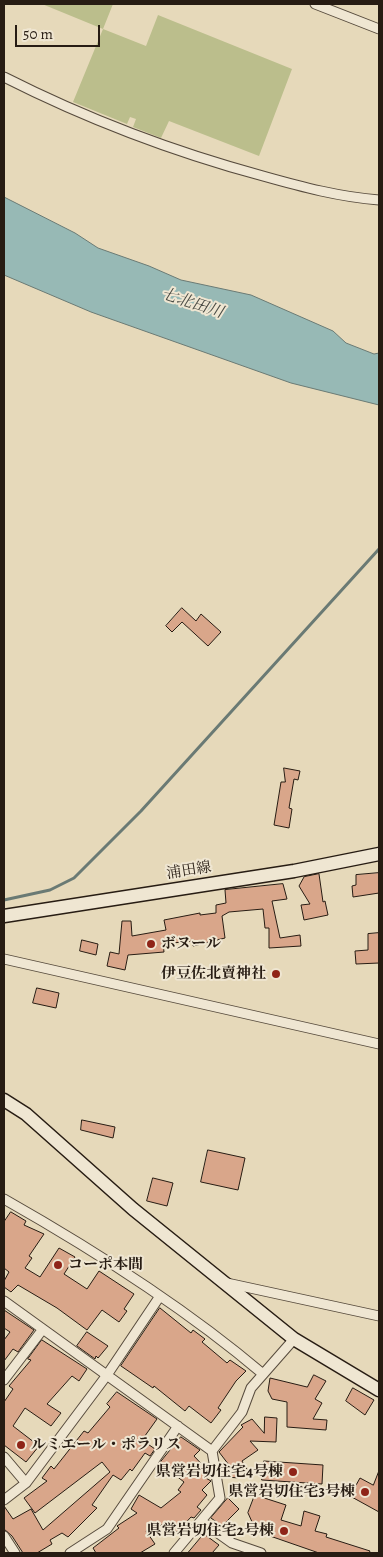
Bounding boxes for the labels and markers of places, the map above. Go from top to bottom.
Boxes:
place label: ボヌール [161,935,221,953]
marker: ボヌール [145,938,157,950]
place label: 伊豆佐北賣神社 [161,965,266,983]
marker: 伊豆佐北賣神社 [270,968,282,980]
place label: コーポ本間 [68,1256,143,1274]
marker: コーポ本間 [52,1259,64,1271]
place label: ルミエール・ポラリス [31,1436,181,1454]
marker: ルミエール・ポラリス [15,1439,27,1451]
place label: 県営岩切住宅4号棟 [156,1463,283,1481]
marker: 県営岩切住宅4号棟 [287,1466,299,1478]
place label: 県営岩切住宅3号棟 [229,1483,355,1501]
marker: 県営岩切住宅3号棟 [359,1486,371,1498]
place label: 県営岩切住宅2号棟 [147,1522,274,1540]
marker: 県営岩切住宅2号棟 [278,1525,290,1537]

